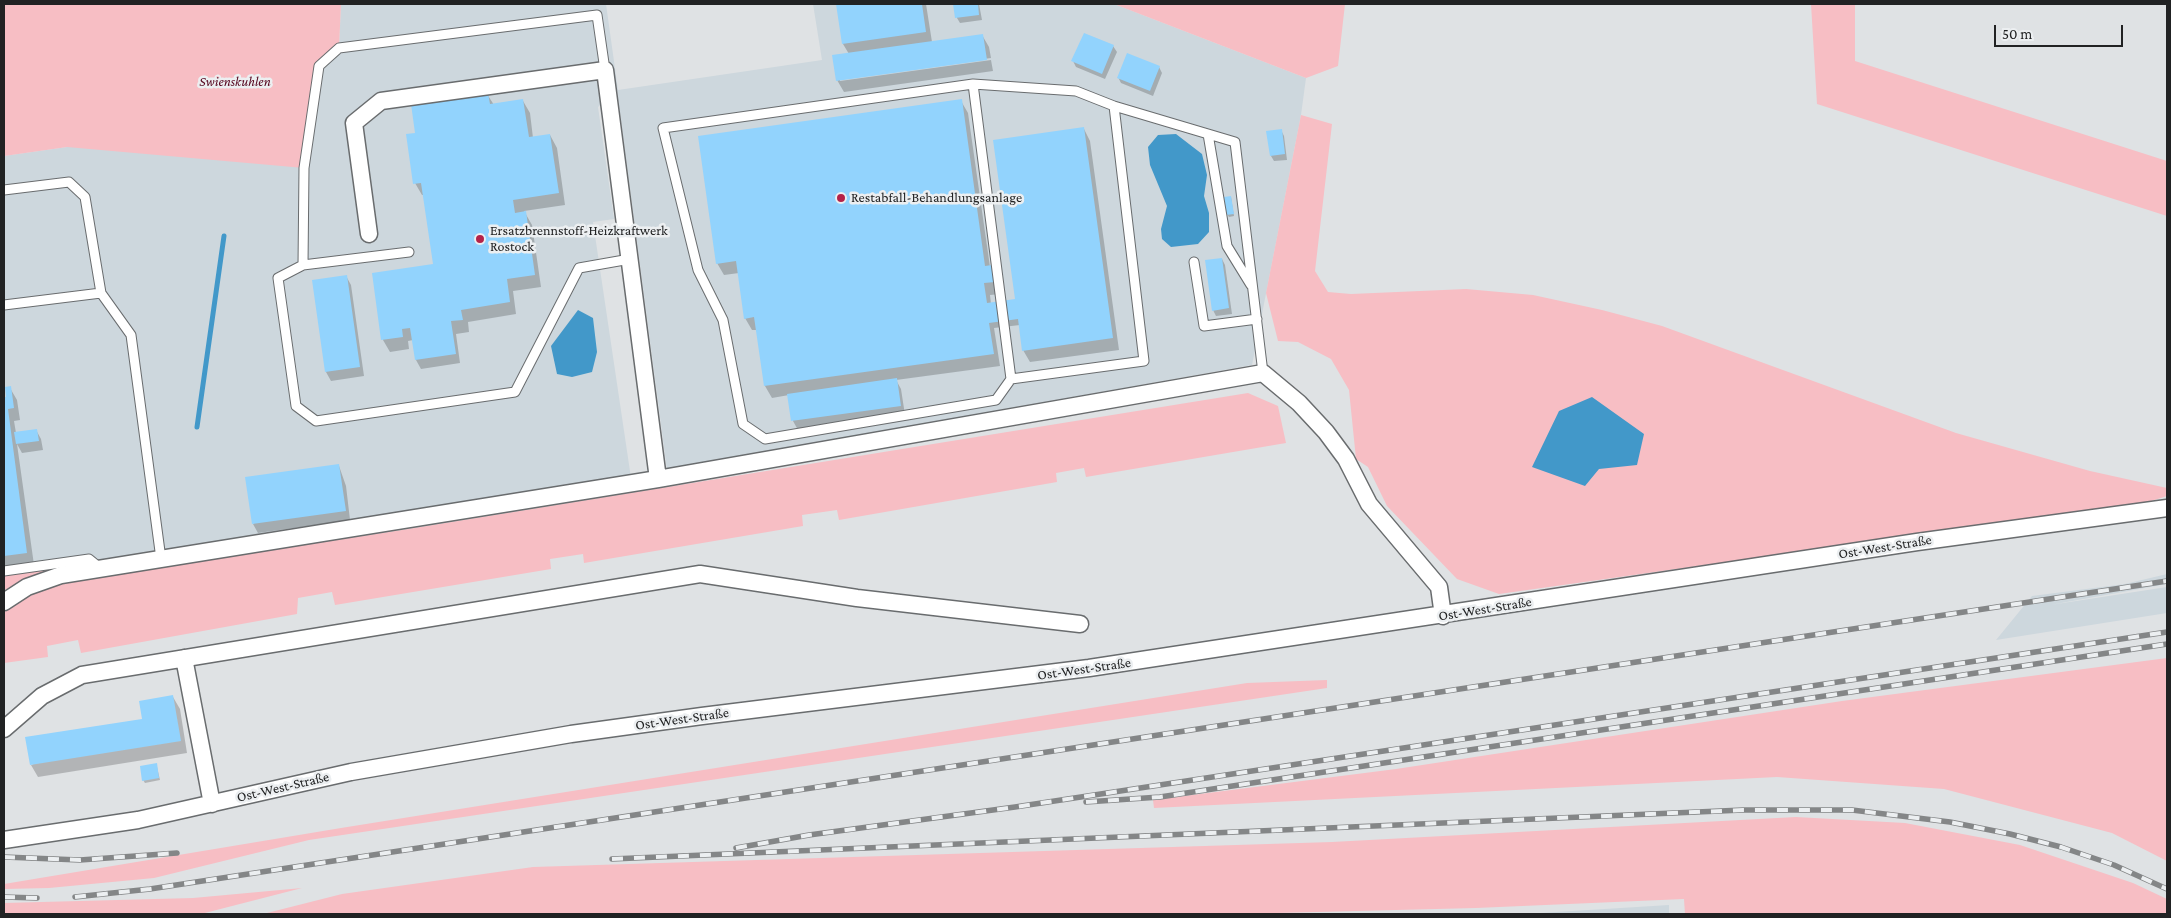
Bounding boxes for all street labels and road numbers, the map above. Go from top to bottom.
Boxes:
street label: Ost-West-Straße [1837,531,1933,563]
street label: Ost-West-Straße [1437,593,1533,625]
street label: Ost-West-Straße [1036,654,1132,684]
street label: Ost-West-Straße [634,704,730,734]
street label: Ost-West-Straße [235,768,331,806]

